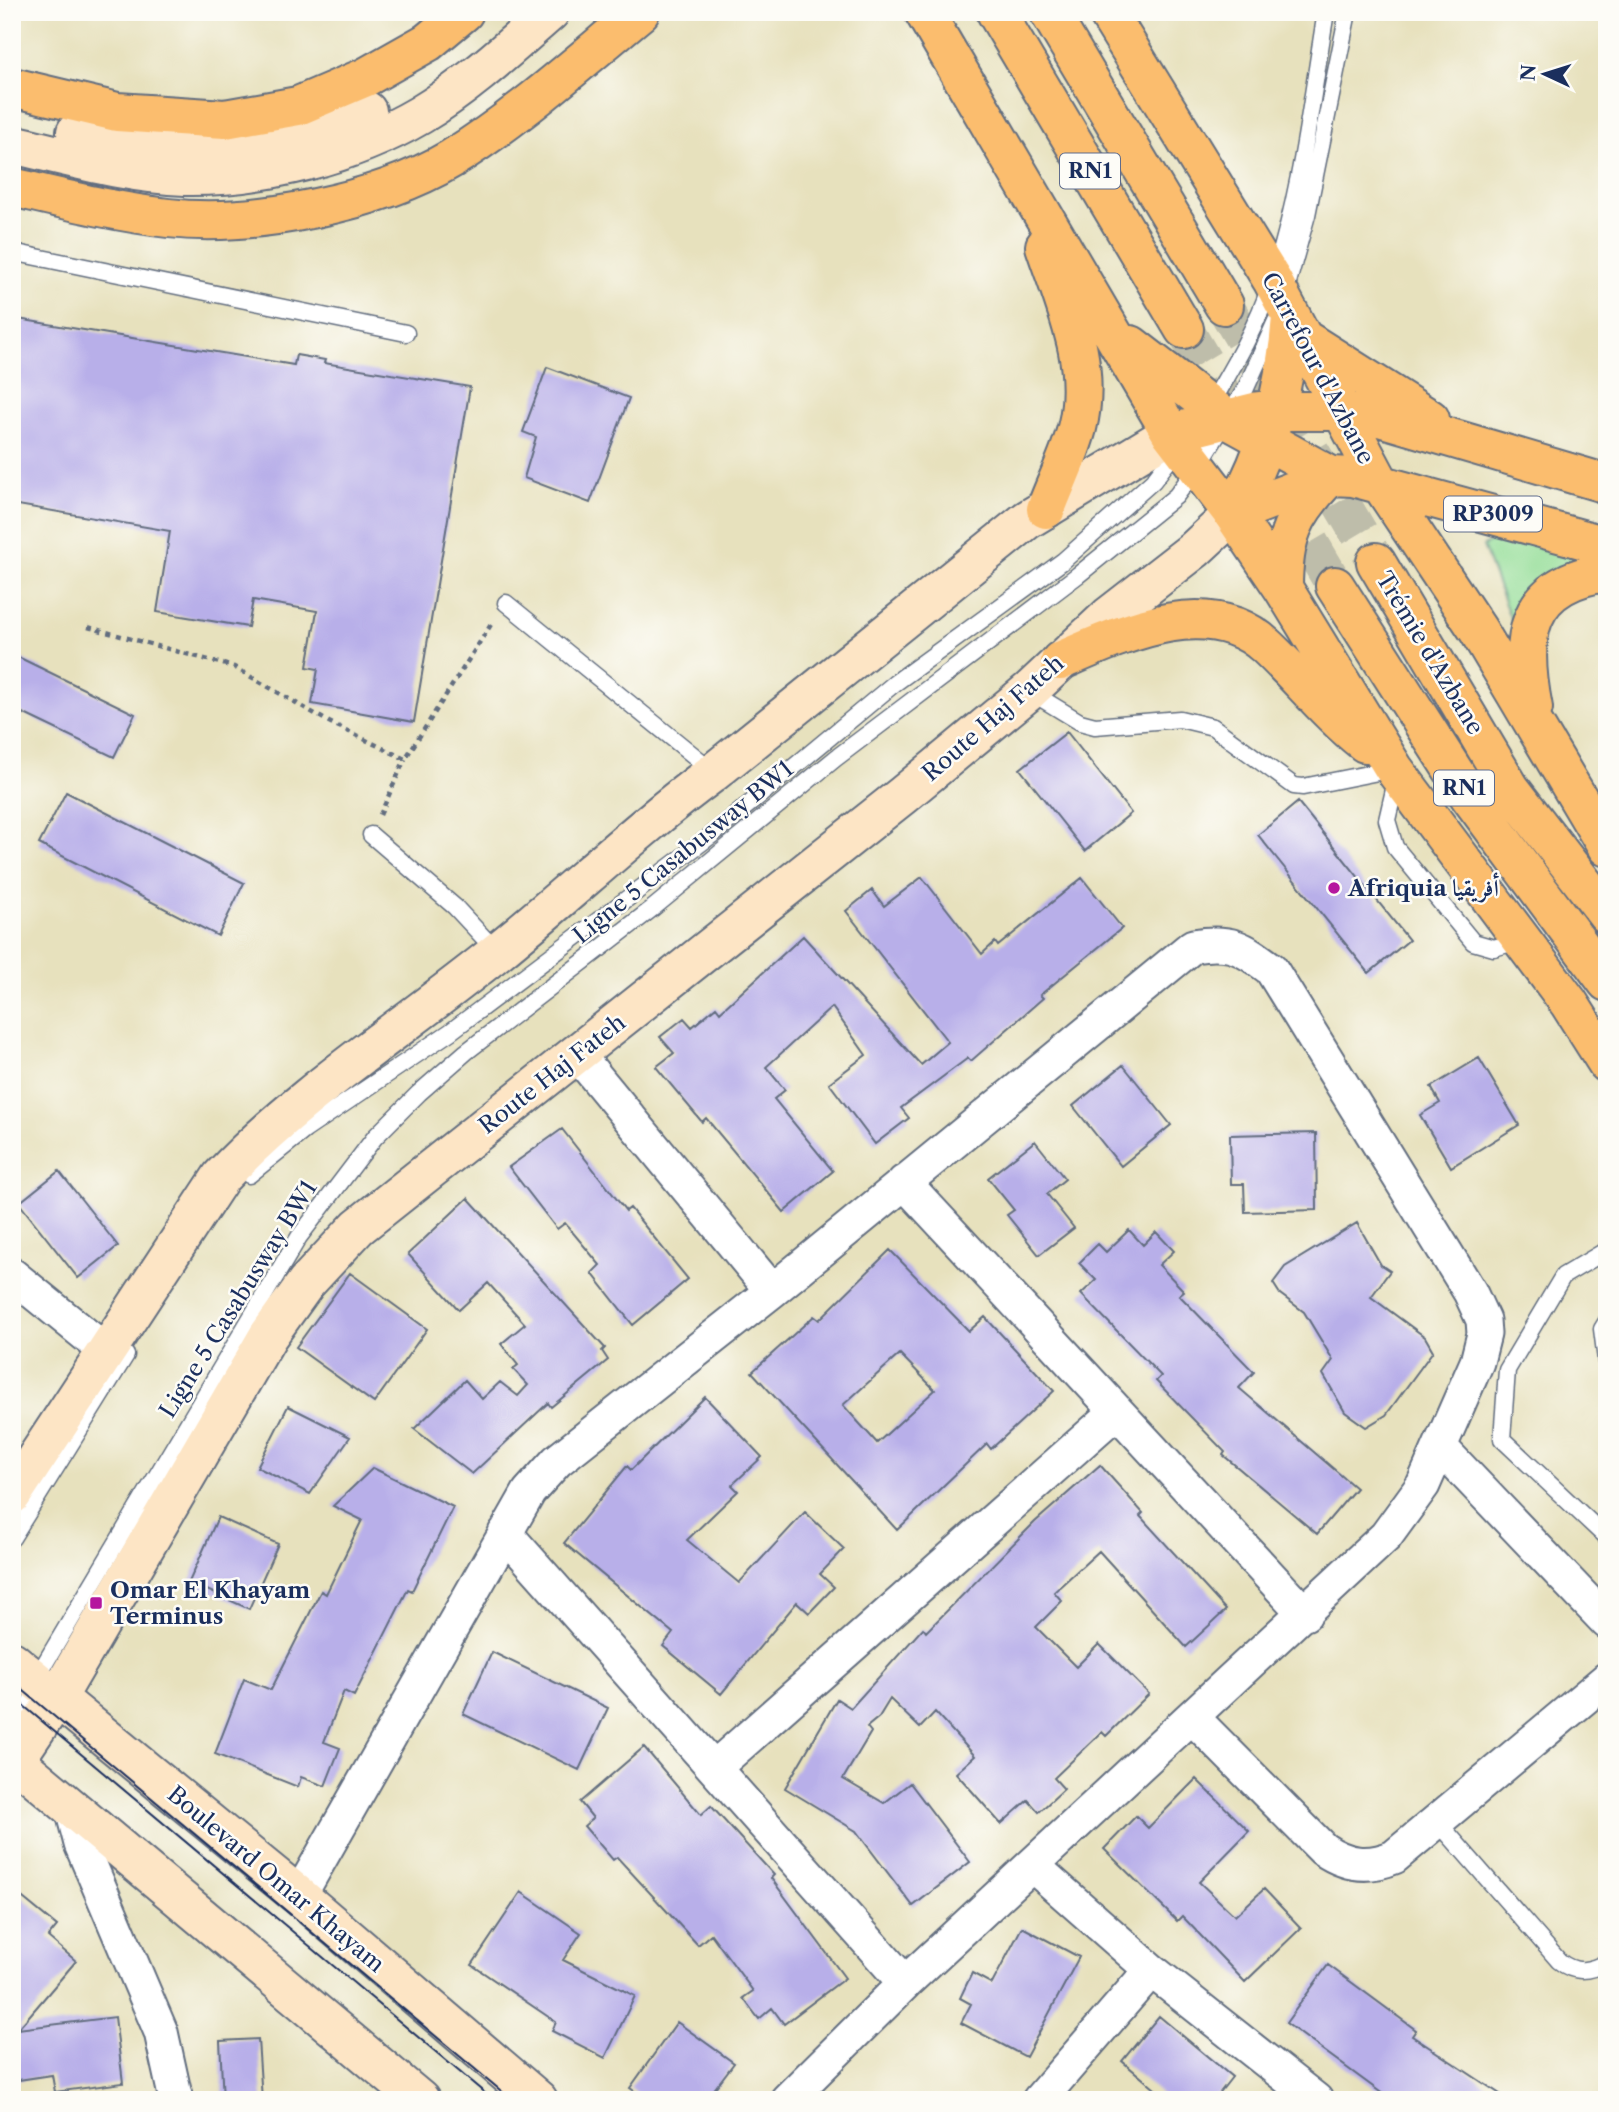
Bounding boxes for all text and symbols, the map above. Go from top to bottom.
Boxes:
north arrow [1510,38,1580,108]
text: N [1516,64,1541,82]
road number: RN1 [1060,154,1120,188]
street label: Carrefour d'Azbane [1256,267,1380,469]
road number: RP3009 [1444,496,1542,532]
street label: Trémie d'Azbane [1370,566,1490,740]
street label: Route Haj Fateh [917,649,1069,787]
street label: Ligne 5 Casabusway BW1 [567,754,799,949]
road number: RN1 [1434,770,1494,806]
place label: Afriquia أفريقيا [1347,872,1500,903]
marker: Afriquia أفريقيا [1326,880,1342,896]
street label: Route Haj Fateh [473,1008,631,1140]
street label: Ligne 5 Casabusway BW1 [153,1175,323,1423]
place label: Omar El Khayam Terminus [110,1576,310,1630]
marker: Omar El Khayam Terminus [88,1595,104,1611]
street label: Boulevard Omar Khayam [162,1780,390,1978]

